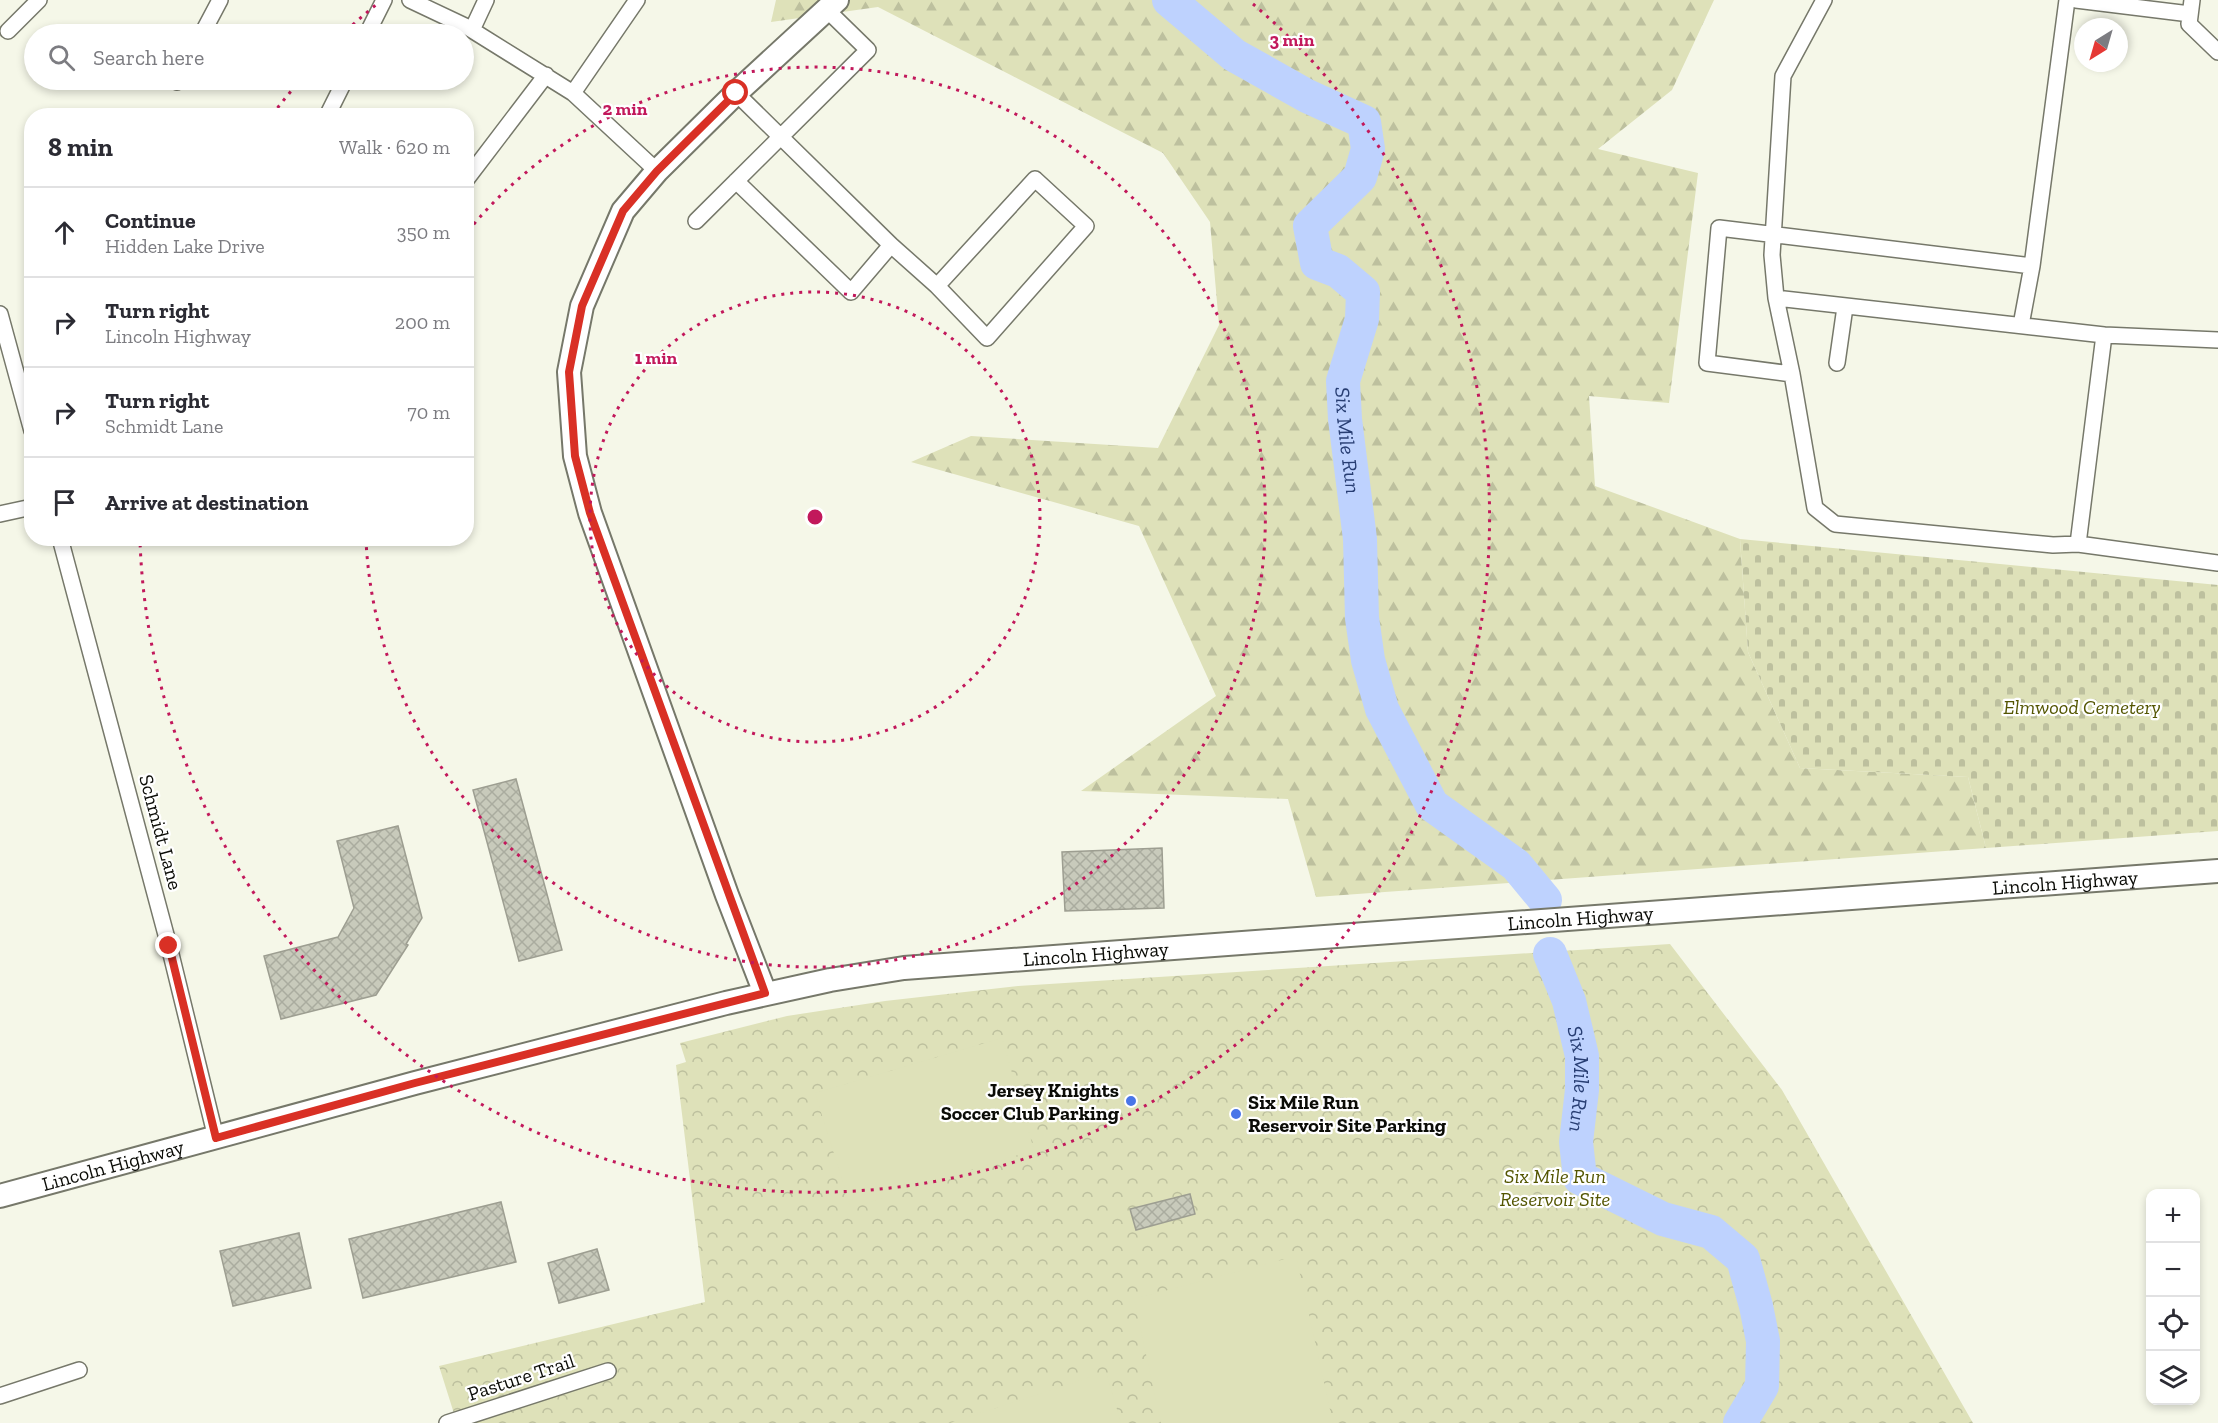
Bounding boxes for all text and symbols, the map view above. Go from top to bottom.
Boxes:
north arrow [2074,18,2128,72]
search box [24,24,474,90]
text: 3 min [1270,29,1315,51]
icon: search [45,41,78,74]
text: Search here [93,44,204,71]
route start [722,79,748,105]
text: 2 min [603,98,648,120]
text: 8 min [48,131,113,163]
text: Walk · 620 m [339,135,450,159]
text: Continue [105,207,196,234]
icon: ahead [48,216,81,249]
text: 350 m [397,220,450,244]
text: Hidden Lake Drive [105,234,265,258]
text: Turn right [105,297,209,324]
icon: right [48,306,81,339]
text: 200 m [395,310,450,334]
text: Lincoln Highway [105,324,251,348]
text: 1 min [635,347,678,369]
water label: Six Mile Run [1331,386,1367,495]
text: Turn right [105,387,209,414]
icon: right [48,396,81,429]
text: 70 m [407,400,450,424]
text: Schmidt Lane [105,414,223,438]
icon: arrive [48,486,81,519]
text: Arrive at destination [105,489,308,516]
centre of rings [805,507,825,527]
park label: Elmwood Cemetery [2003,695,2161,719]
street label: Schmidt Lane [134,772,188,892]
street label: Lincoln Highway [1991,865,2140,900]
street label: Lincoln Highway [1507,901,1655,935]
route end [155,932,181,958]
street label: Lincoln Highway [1022,936,1170,971]
water label: Six Mile Run [1563,1023,1595,1134]
place label: Jersey Knights Soccer Club Parking [941,1078,1120,1125]
place label: Six Mile Run Reservoir Site Parking [1248,1090,1447,1137]
marker: Jersey Knights Soccer Club Parking [1124,1094,1138,1108]
marker: Six Mile Run Reservoir Site Parking [1229,1107,1243,1121]
street label: Lincoln Highway [39,1134,187,1196]
park label: Six Mile Run Reservoir Site [1500,1164,1610,1211]
map controls [2146,1189,2200,1405]
button: + [2146,1189,2200,1243]
button: − [2146,1243,2200,1297]
button: locate [2146,1297,2200,1351]
street label: Pasture Trail [464,1348,578,1406]
button: layers [2146,1351,2200,1405]

